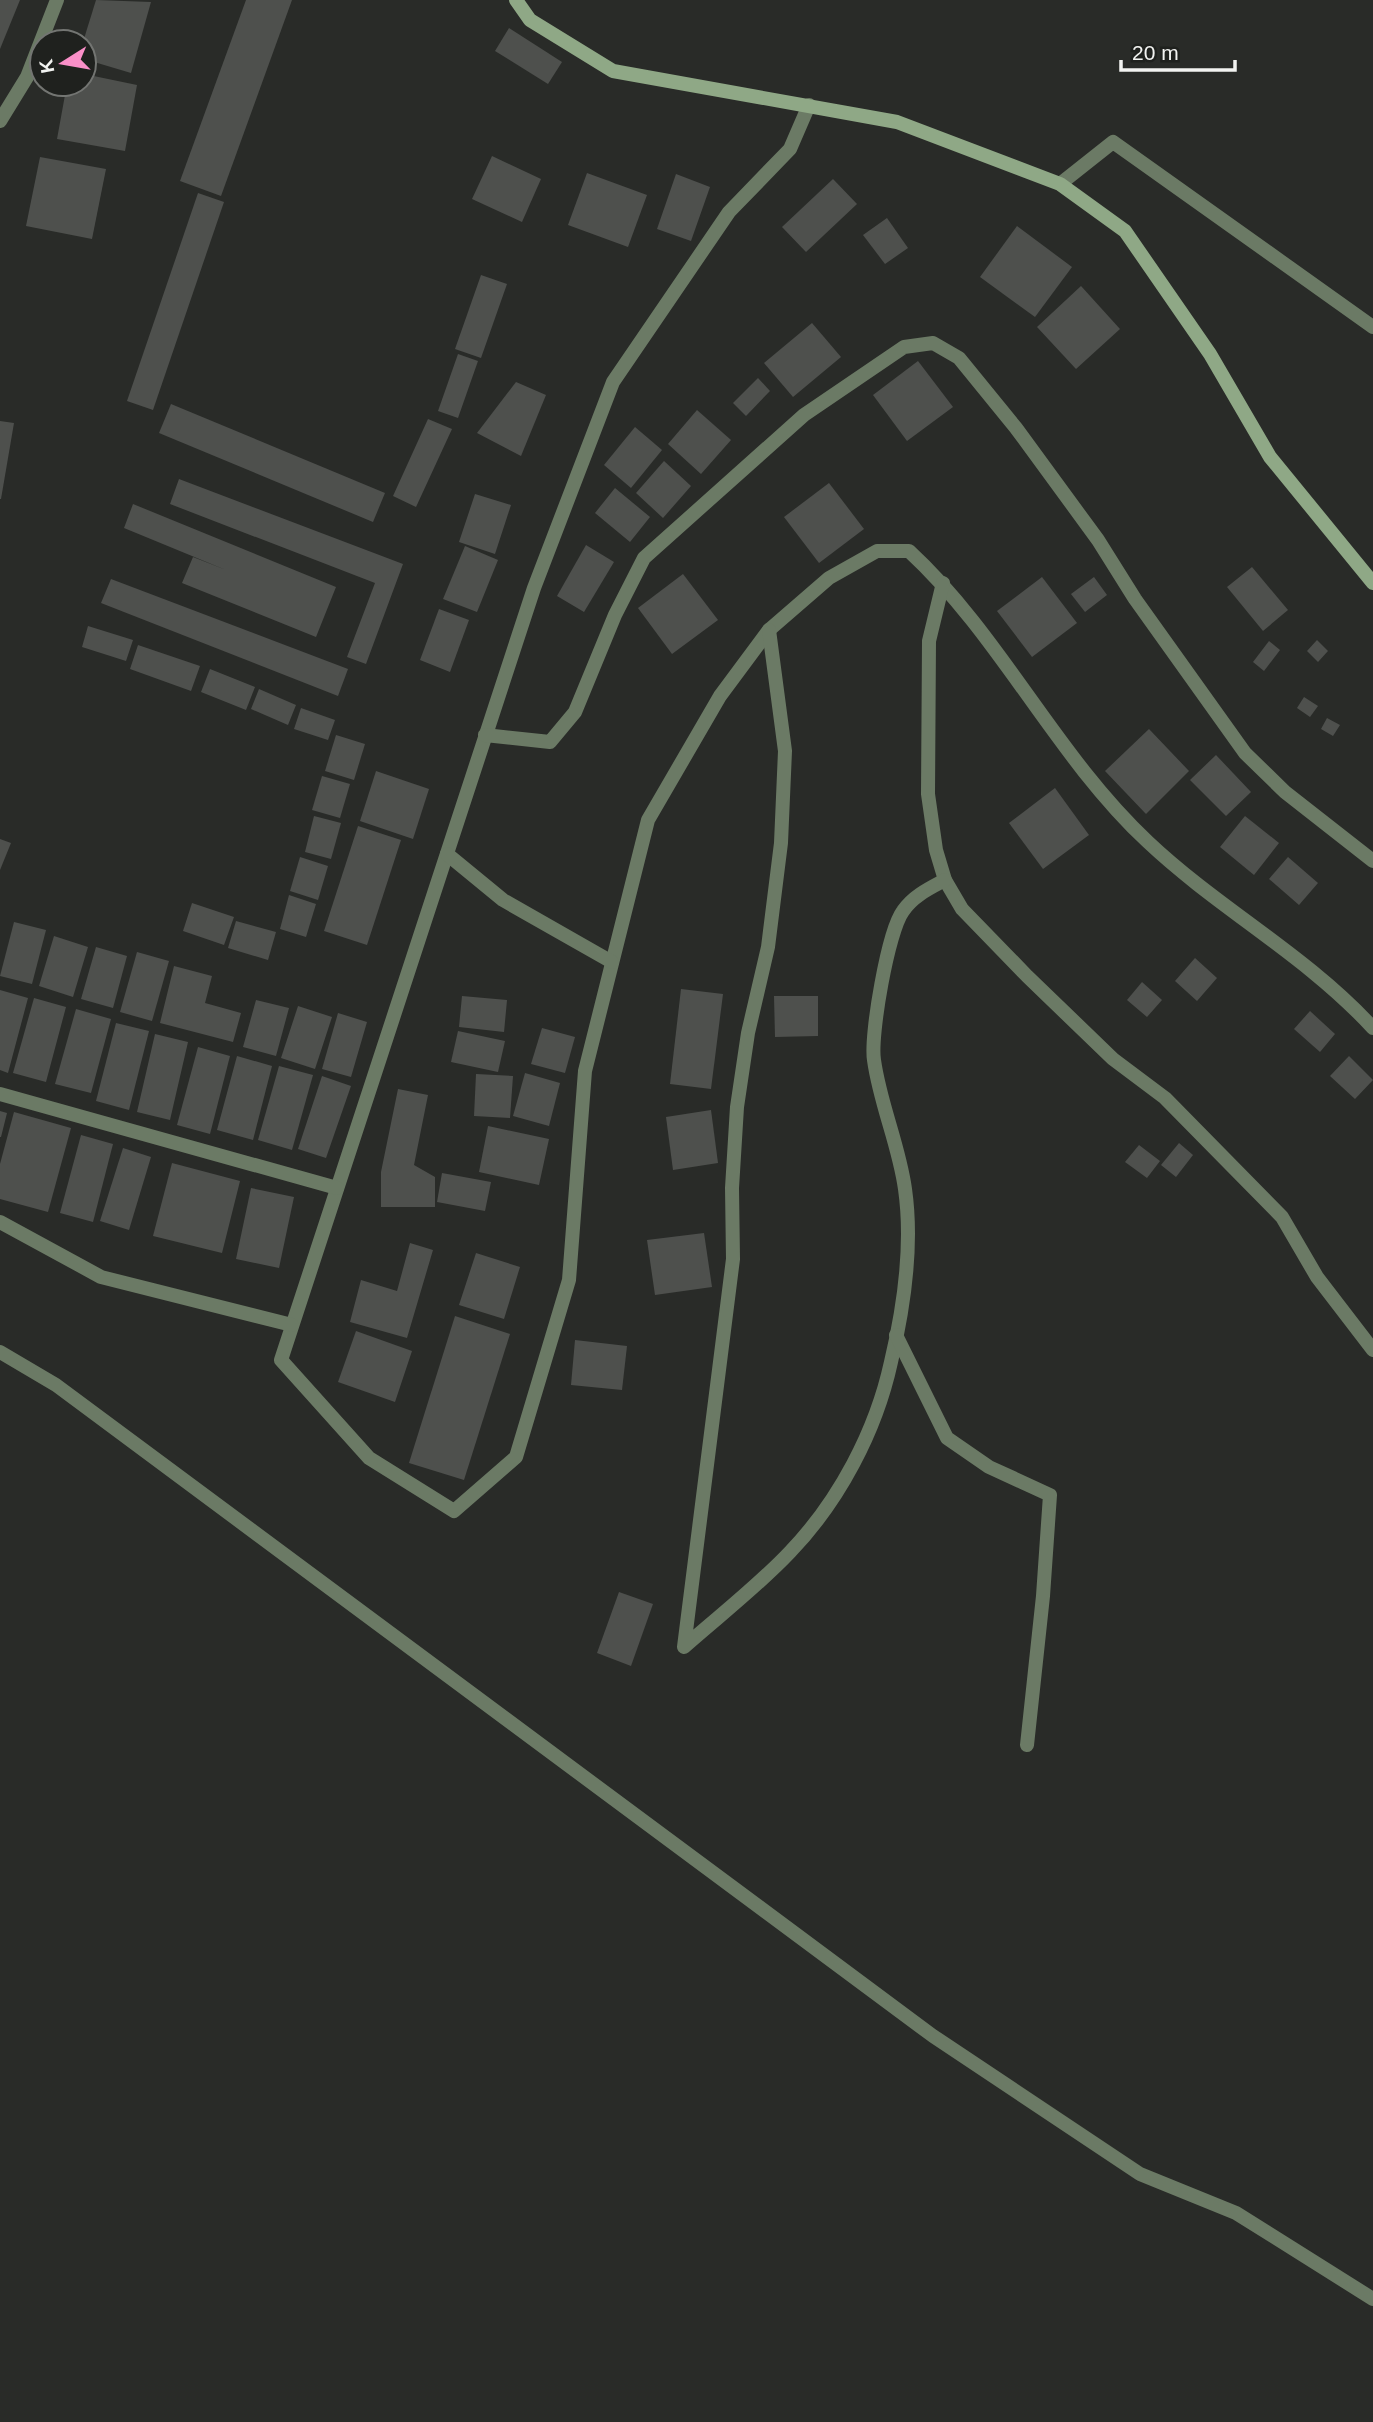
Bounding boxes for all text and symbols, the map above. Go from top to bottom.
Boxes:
north arrow [28,28,98,98]
scale bar [1121,28,1235,72]
text: 20 m [1132,41,1179,64]
text: K [35,57,58,75]

